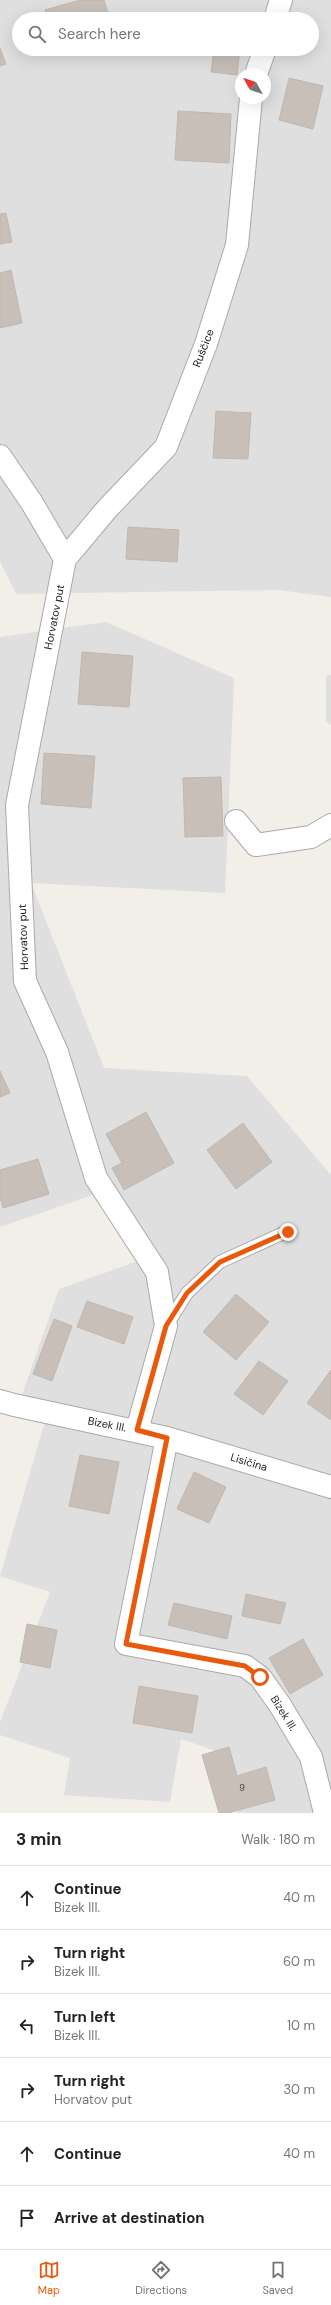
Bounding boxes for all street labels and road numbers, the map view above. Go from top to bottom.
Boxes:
street label: Ruščice [189,327,217,369]
street label: Horvatov put [41,583,67,651]
street label: Horvatov put [15,904,31,970]
street label: Bizek III. [87,1413,127,1435]
street label: Lisičina [229,1450,269,1474]
street label: Bizek III. [268,1693,300,1733]

